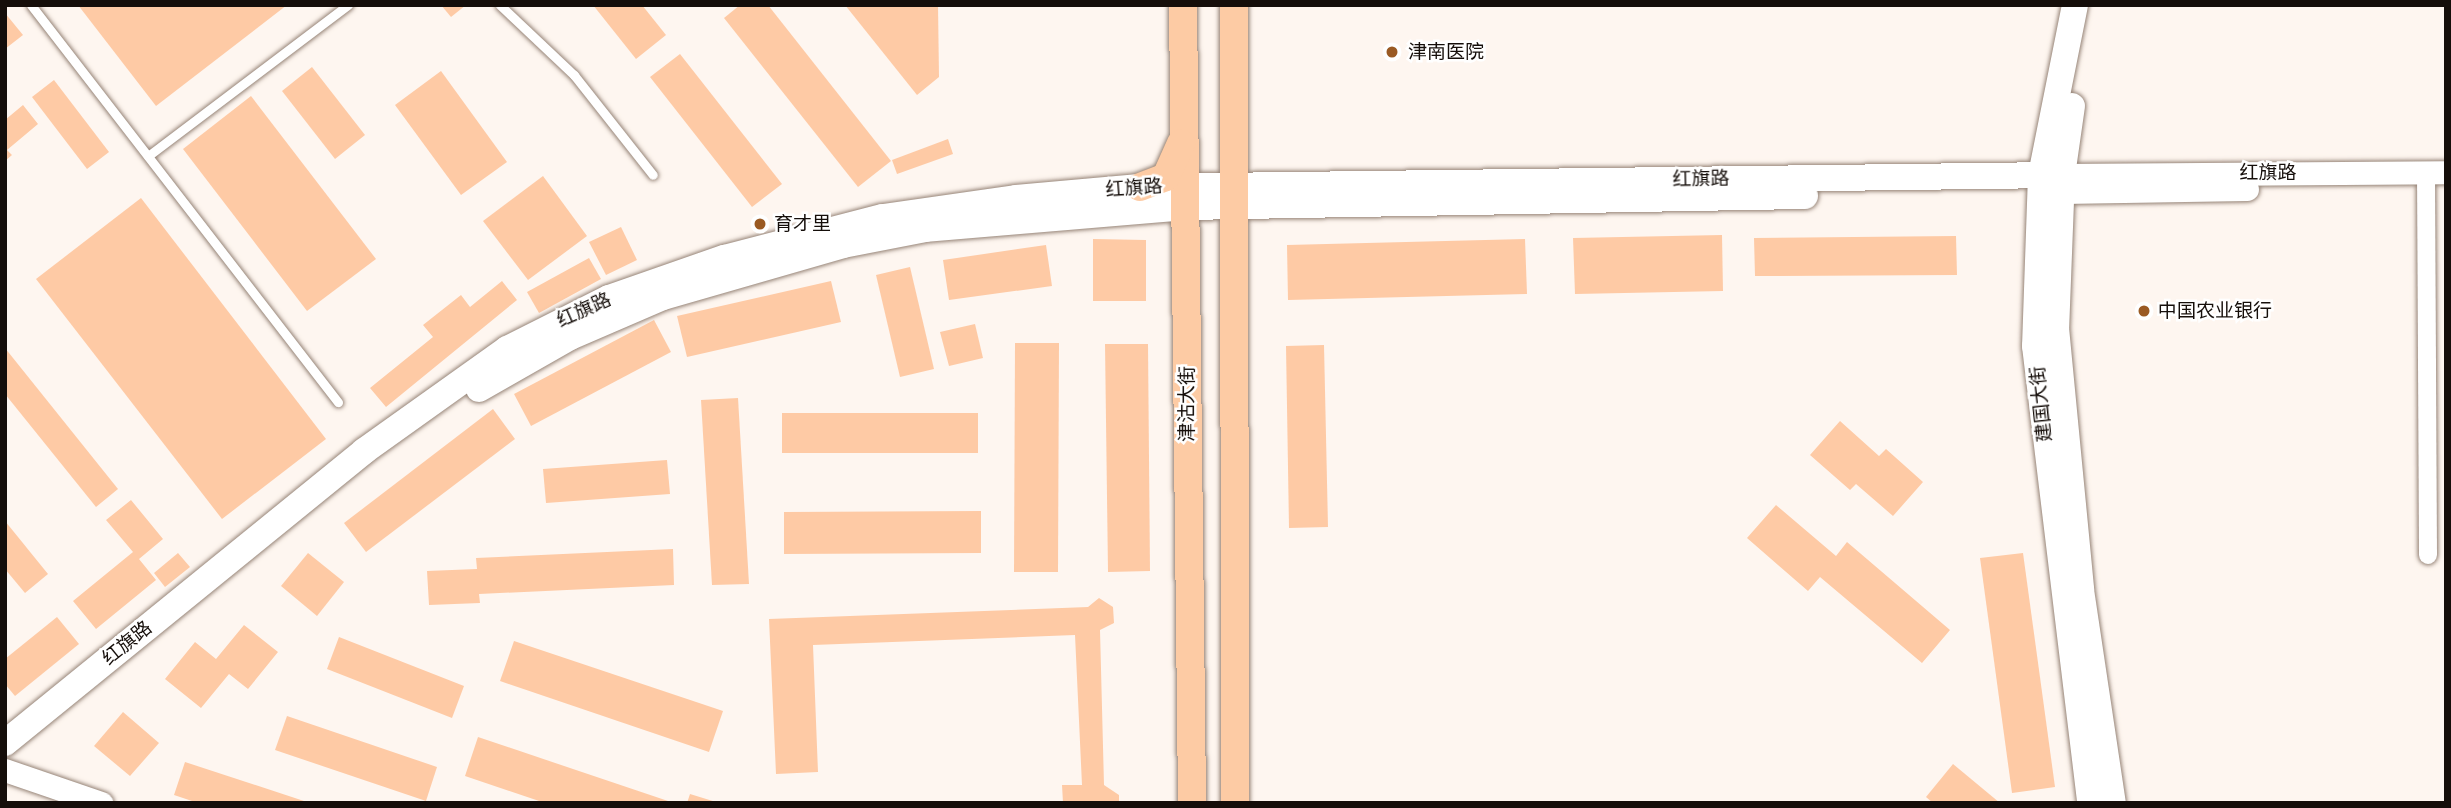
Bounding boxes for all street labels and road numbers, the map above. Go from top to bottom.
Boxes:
street label: 红旗路 [2240,162,2296,184]
street label: 红旗路 [1672,167,1730,191]
street label: 红旗路 [1105,175,1163,201]
street label: 红旗路 [553,288,615,332]
street label: 建国大街 [2026,365,2056,443]
street label: 津沽大街 [1176,366,1198,442]
street label: 红旗路 [98,616,156,670]

